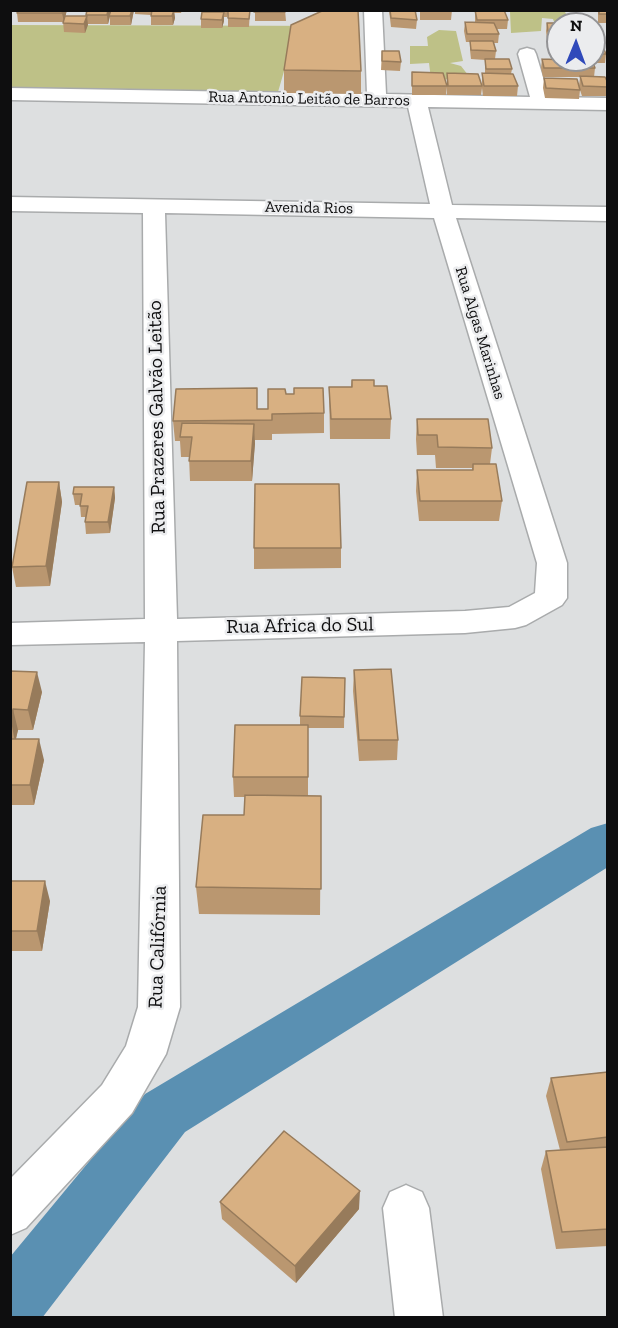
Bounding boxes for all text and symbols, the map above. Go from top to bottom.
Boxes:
north arrow [546,12,606,72]
text: N [570,16,583,35]
street label: Rua Antonio Leitão de Barros [208,88,410,110]
street label: Avenida Rios [265,198,353,218]
street label: Rua Algas Marinhas [451,264,509,402]
street label: Rua Prazeres Galvão Leitão [143,300,171,534]
street label: Rua Africa do Sul [226,613,374,639]
street label: Rua Califórnia [144,885,172,1009]

